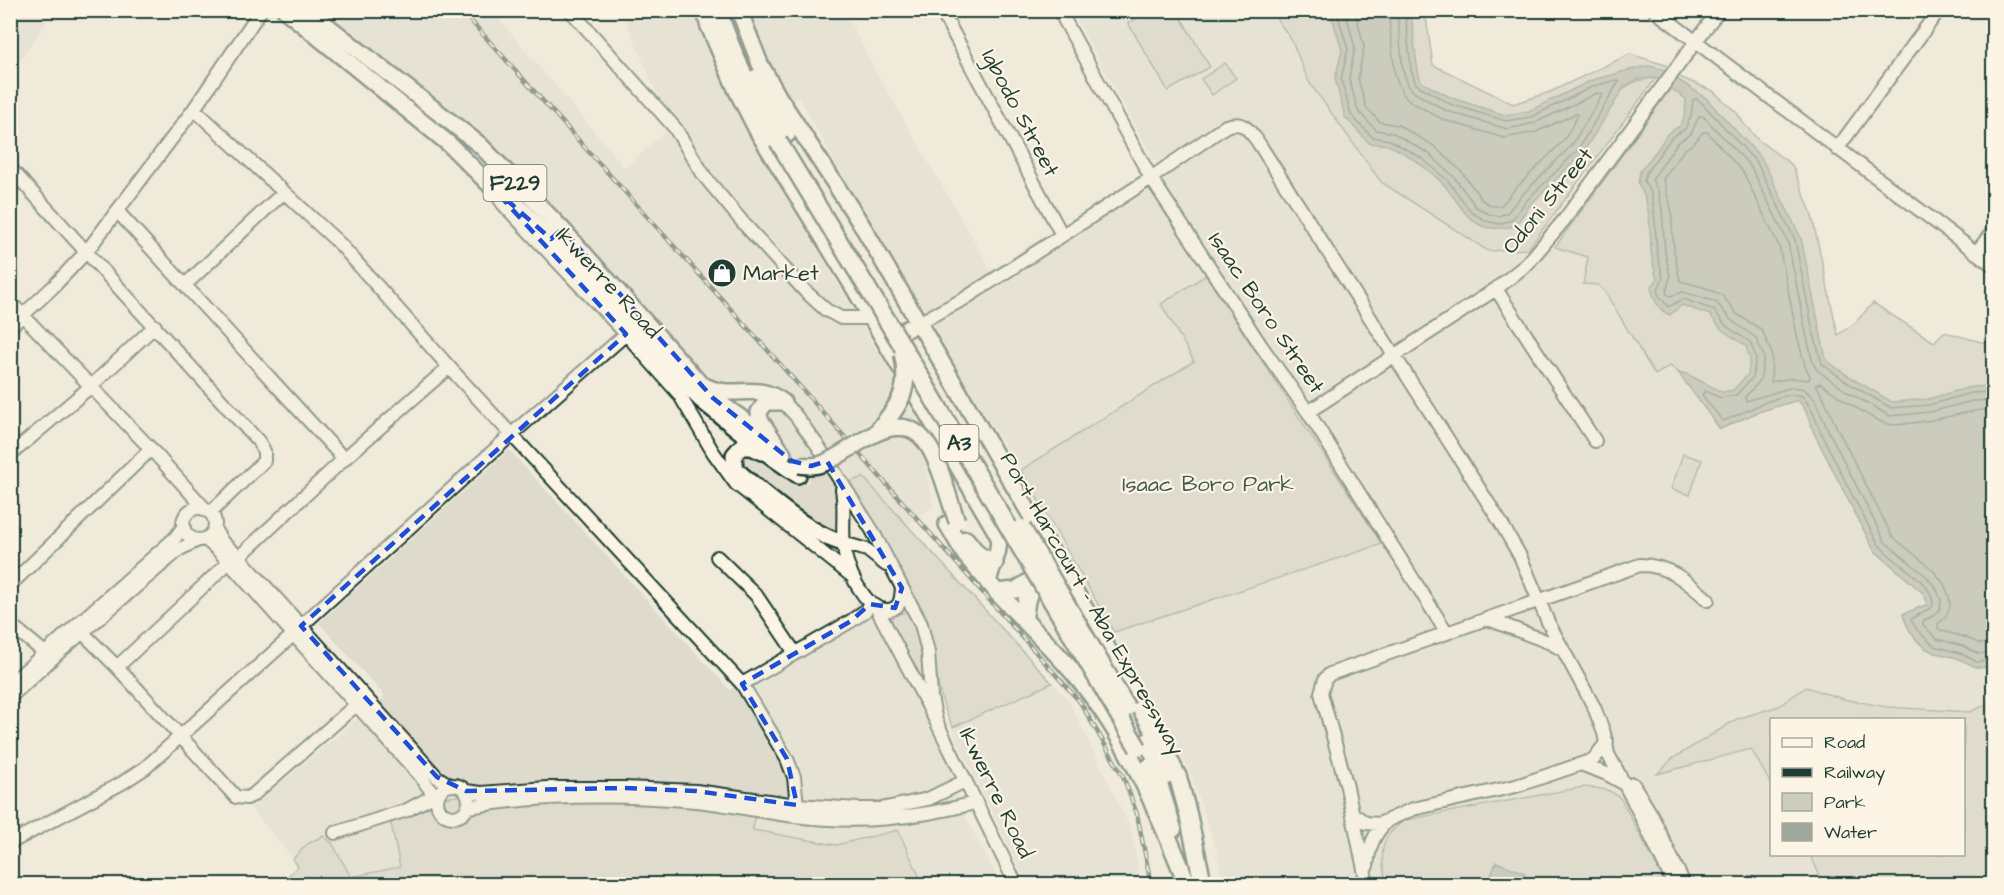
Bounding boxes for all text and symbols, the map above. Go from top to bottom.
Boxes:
street label: Igbodo Street [973,44,1067,183]
street label: Odoni Street [1495,141,1601,261]
road number: F229 [484,165,546,201]
street label: Ikwerre Road [548,220,668,346]
street label: Isaac Boro Street [1200,226,1332,400]
shop icon: Market [706,257,738,289]
place label: Market [743,258,819,289]
road number: A3 [940,425,978,461]
street label: Port Harcourt - Aba Expressway [991,447,1192,762]
park label: Isaac Boro Park [1122,469,1294,500]
legend [1770,718,1965,856]
street label: Ikwerre Road [951,722,1041,864]
text: Road [1824,730,1865,755]
text: Railway [1824,760,1885,786]
text: Park [1824,790,1866,815]
text: Water [1824,820,1877,845]

